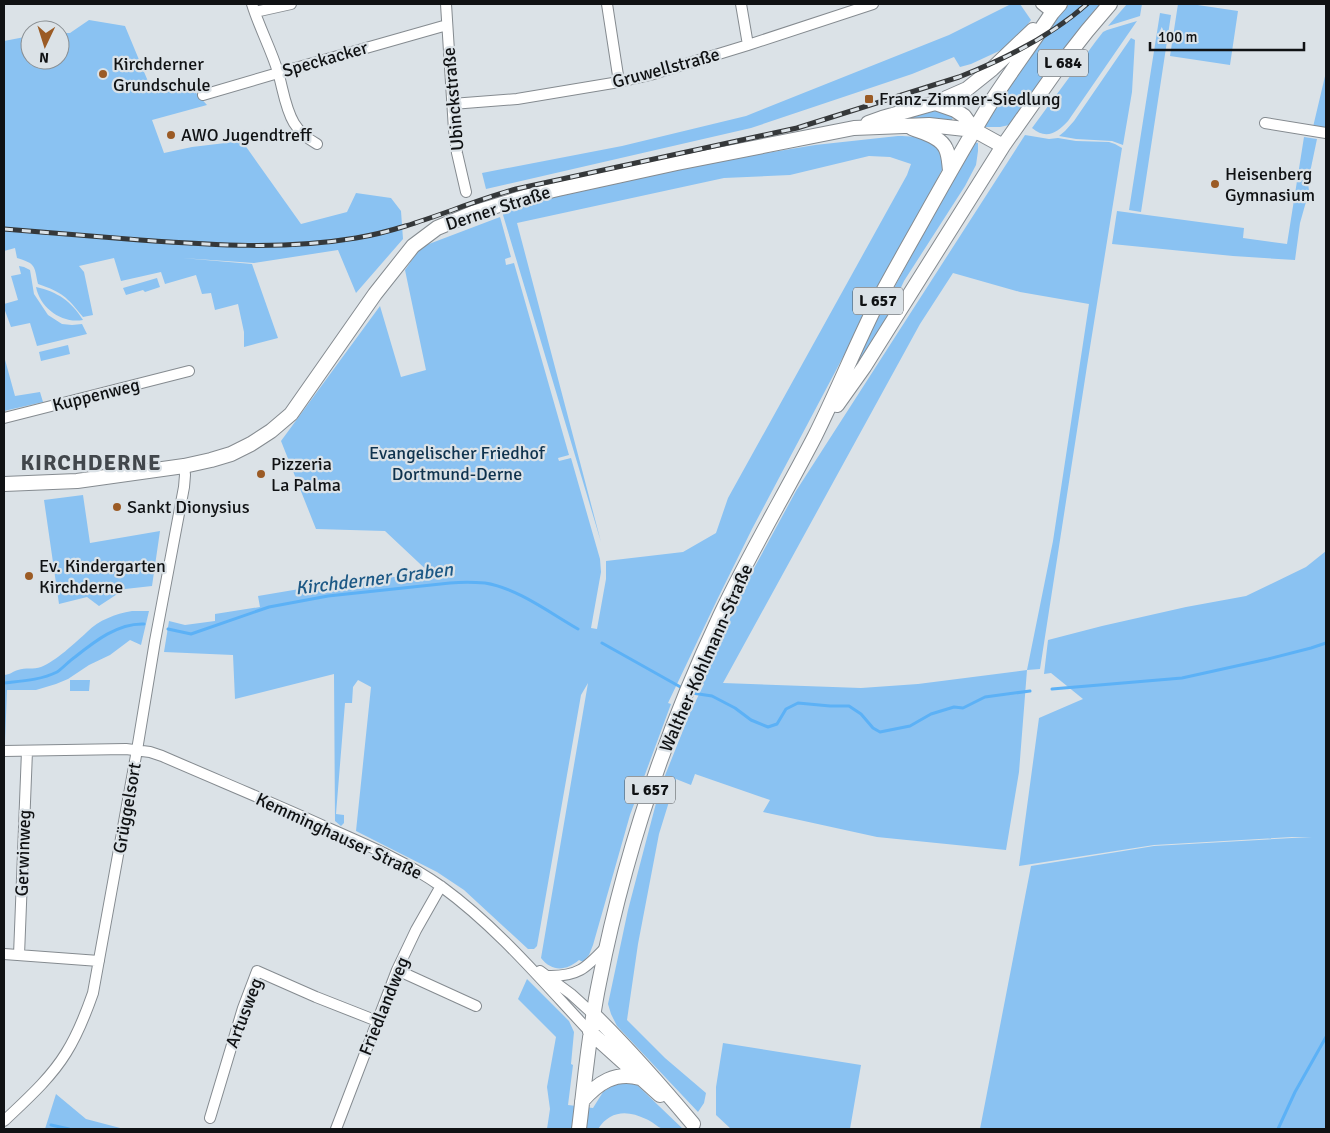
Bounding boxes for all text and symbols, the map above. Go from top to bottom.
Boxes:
north arrow [20,20,70,70]
scale bar [1150,20,1304,52]
text: 100 m [1158,28,1198,46]
street label: Speckacker [280,36,371,82]
street label: Gruwellstraße [610,43,722,93]
street label: Ubinckstraße [438,46,468,152]
text: N [39,49,50,66]
road number: L 684 [1038,49,1088,76]
place label: Kirchderner Grundschule [113,53,211,96]
marker: Kirchderner Grundschule [97,68,109,80]
place label: Franz-Zimmer-Siedlung [879,88,1061,110]
marker: Franz-Zimmer-Siedlung [863,93,875,105]
place label: AWO Jugendtreff [181,124,313,146]
marker: AWO Jugendtreff [165,129,177,141]
place label: Heisenberg Gymnasium [1225,163,1315,206]
marker: Heisenberg Gymnasium [1209,178,1221,190]
street label: Derner Straße [443,181,553,235]
road number: L 657 [853,288,903,314]
street label: Kuppenweg [50,374,142,416]
park label: Evangelischer Friedhof Dortmund-Derne [369,442,546,485]
district label: KIRCHDERNE [20,449,162,476]
place label: Pizzeria La Palma [271,453,341,496]
marker: Pizzeria La Palma [255,468,267,480]
place label: Sankt Dionysius [127,496,250,518]
marker: Sankt Dionysius [111,501,123,513]
place label: Ev. Kindergarten Kirchderne [39,555,166,598]
water label: Kirchderner Graben [294,557,455,601]
street label: Walther-Kohlmann-Straße [655,561,757,755]
marker: Ev. Kindergarten Kirchderne [23,570,35,582]
street label: Grüggelsort [108,761,146,855]
road number: L 657 [625,776,675,804]
street label: Kemminghauser Straße [252,788,426,884]
street label: Gerwinweg [10,809,36,897]
street label: Friedlandweg [354,953,414,1059]
street label: Artusweg [221,975,267,1051]

